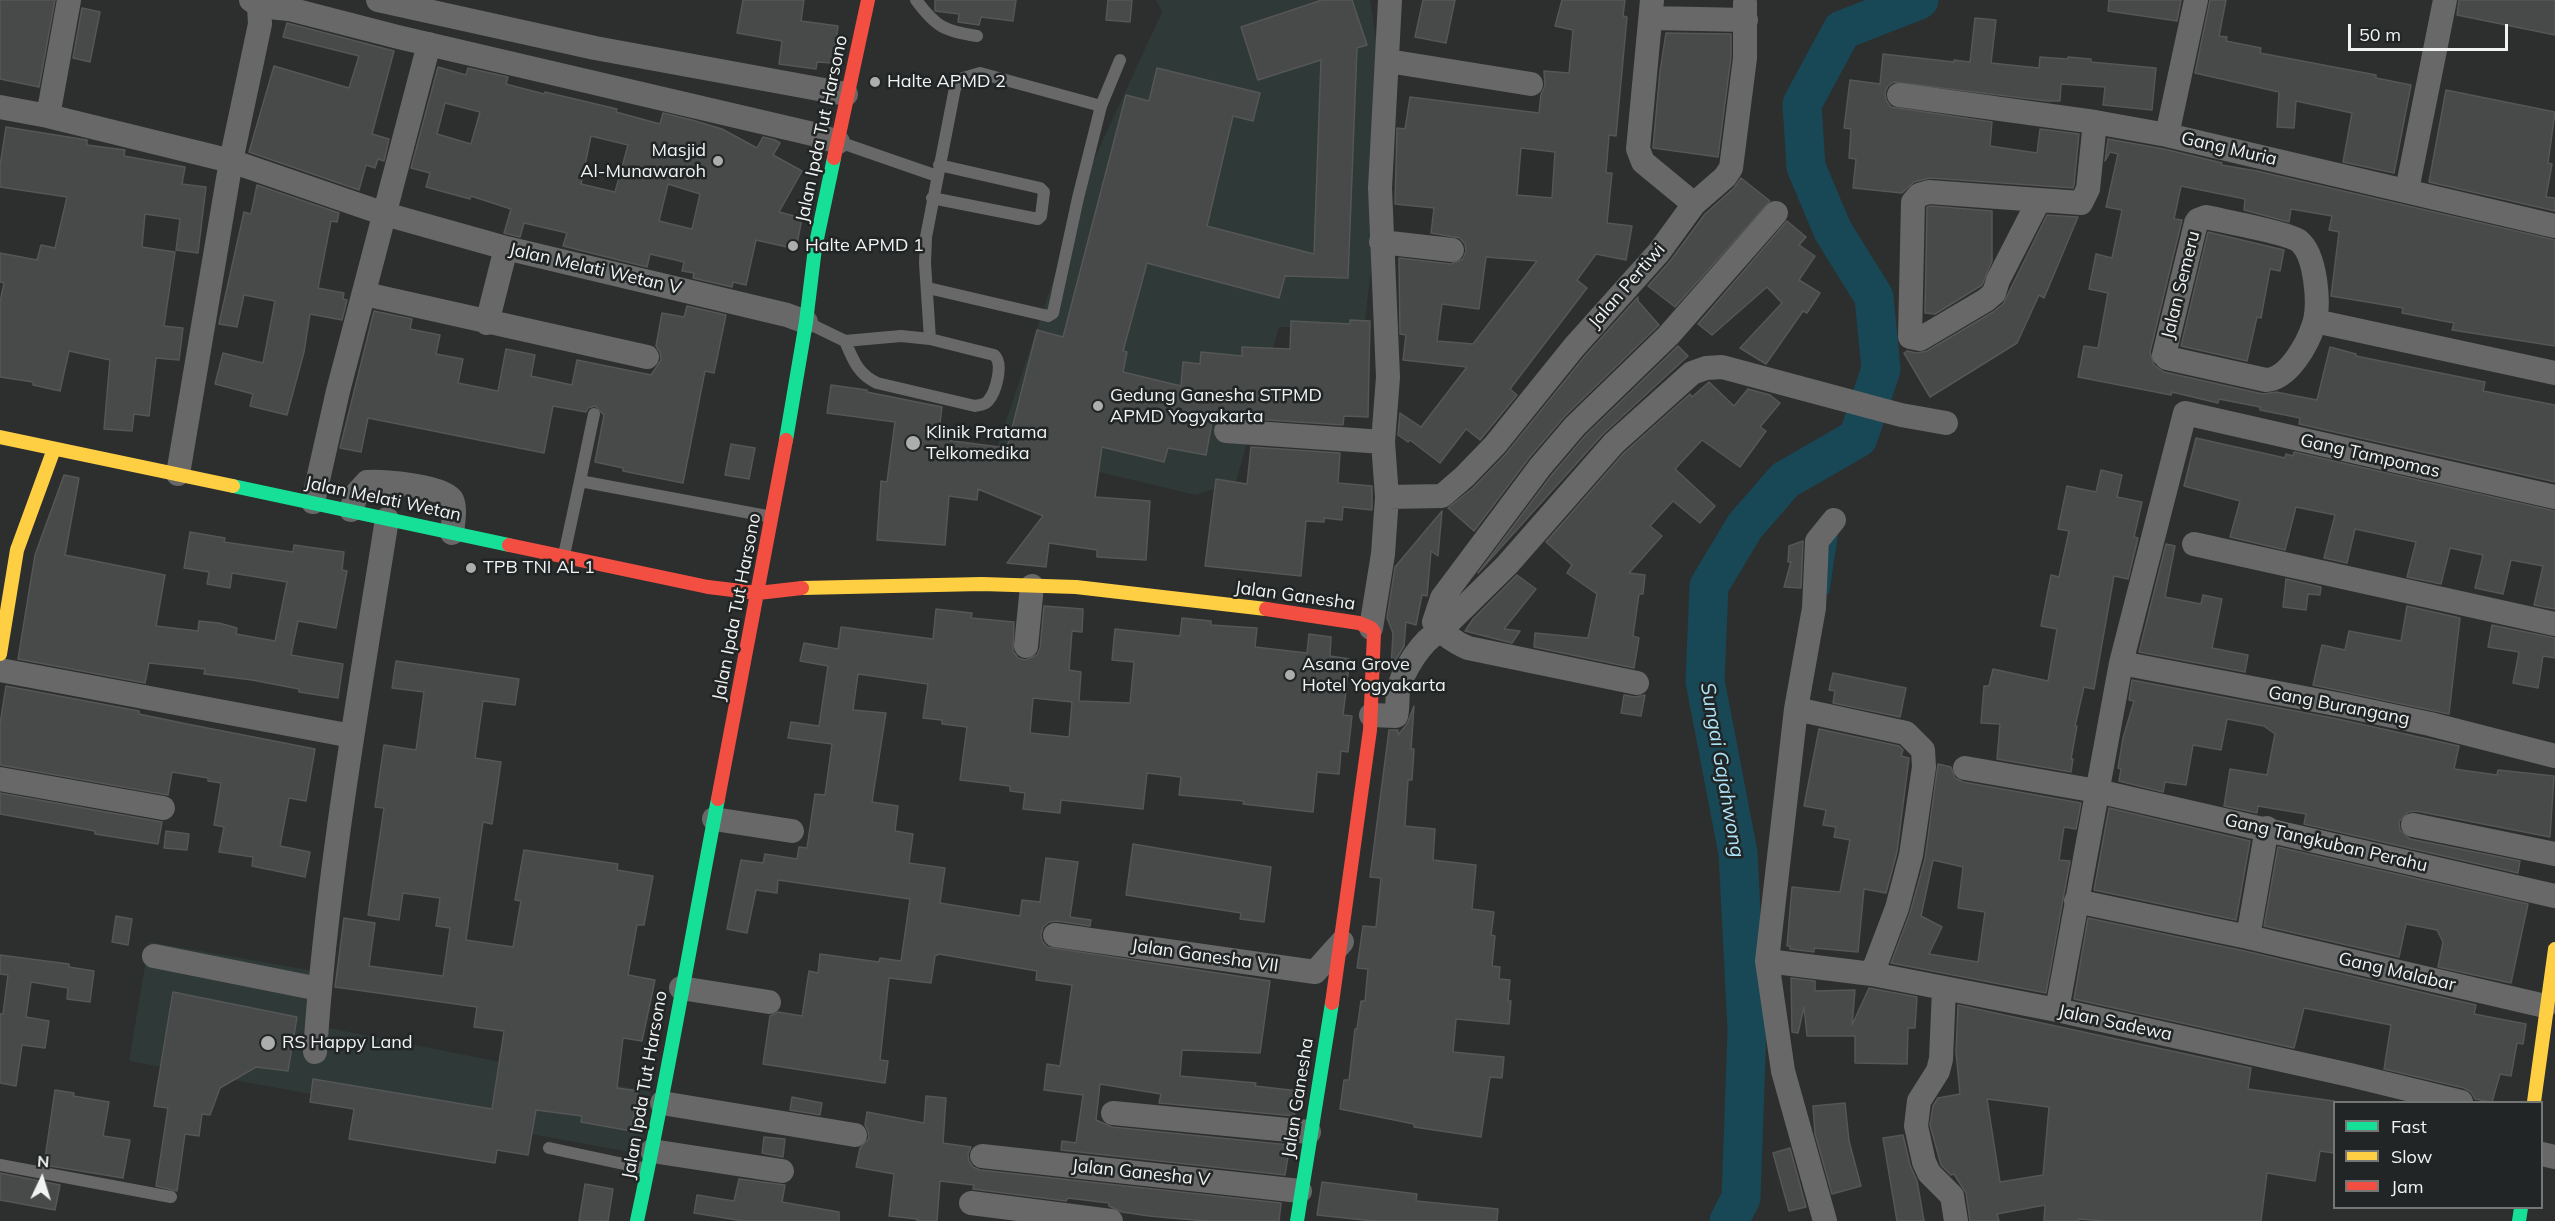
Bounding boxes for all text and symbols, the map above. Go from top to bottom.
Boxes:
scale bar [2351,12,2512,50]
text: 50 m [2359,23,2401,46]
street label: Jalan Ipda Tut Harsono [792,33,852,225]
place label: Halte APMD 2 [887,71,1006,93]
marker: Halte APMD 2 [868,75,882,89]
street label: Gang Muria [2179,128,2279,170]
place label: Masjid Al-Munawaroh [580,140,706,182]
marker: Masjid Al-Munawaroh [711,154,725,168]
street label: Jalan Semeru [2157,229,2205,341]
place label: Halte APMD 1 [805,235,924,257]
street label: Jalan Melati Wetan V [507,239,683,299]
marker: Halte APMD 1 [786,239,800,253]
street label: Jalan Pertiwi [1584,239,1670,333]
place label: Gedung Ganesha STPMD APMD Yogyakarta [1110,385,1322,428]
marker: Gedung Ganesha STPMD APMD Yogyakarta [1091,399,1105,413]
place label: Klinik Pratama Telkomedika [926,422,1047,464]
street label: Gang Tampomas [2298,429,2442,483]
marker: Klinik Pratama Telkomedika [904,434,922,452]
street label: Jalan Melati Wetan [303,472,463,526]
street label: Jalan Ipda Tut Harsono [708,511,766,703]
place label: TPB TNI AL 1 [483,557,595,579]
marker: TPB TNI AL 1 [464,561,478,575]
street label: Jalan Ganesha [1233,577,1357,615]
place label: Asana Grove Hotel Yogyakarta [1302,654,1446,696]
marker: Asana Grove Hotel Yogyakarta [1283,668,1297,682]
water label: Sungai Gajahwong [1695,681,1749,859]
street label: Gang Burangang [2266,682,2412,730]
street label: Gang Tangkuban Perahu [2222,809,2430,877]
street label: Jalan Ganesha VII [1130,935,1280,977]
street label: Gang Malabar [2336,948,2458,996]
street label: Jalan Ipda Tut Harsono [618,989,672,1181]
street label: Jalan Sadewa [2056,1000,2174,1046]
place label: RS Happy Land [282,1032,413,1054]
marker: RS Happy Land [259,1034,277,1052]
street label: Jalan Ganesha [1278,1036,1318,1160]
legend [2333,1101,2543,1209]
text: Fast [2391,1115,2427,1138]
text: Slow [2391,1145,2432,1168]
north arrow [12,1149,72,1209]
text: N [37,1151,50,1171]
street label: Jalan Ganesha V [1071,1155,1211,1191]
text: Jam [2391,1175,2424,1198]

